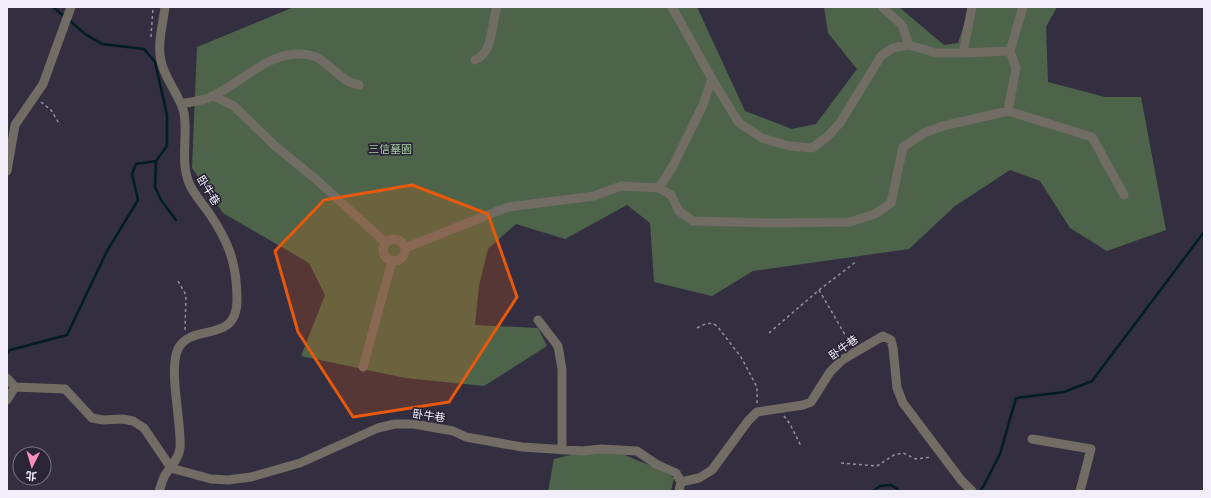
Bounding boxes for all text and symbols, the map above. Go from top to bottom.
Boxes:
park label: 三信墓園 [368,141,412,156]
street label: 卧牛巷 [194,172,224,208]
street label: 卧牛巷 [825,331,861,363]
street label: 卧牛巷 [412,405,446,425]
north arrow [12,446,52,486]
text: 北 [25,469,37,484]

